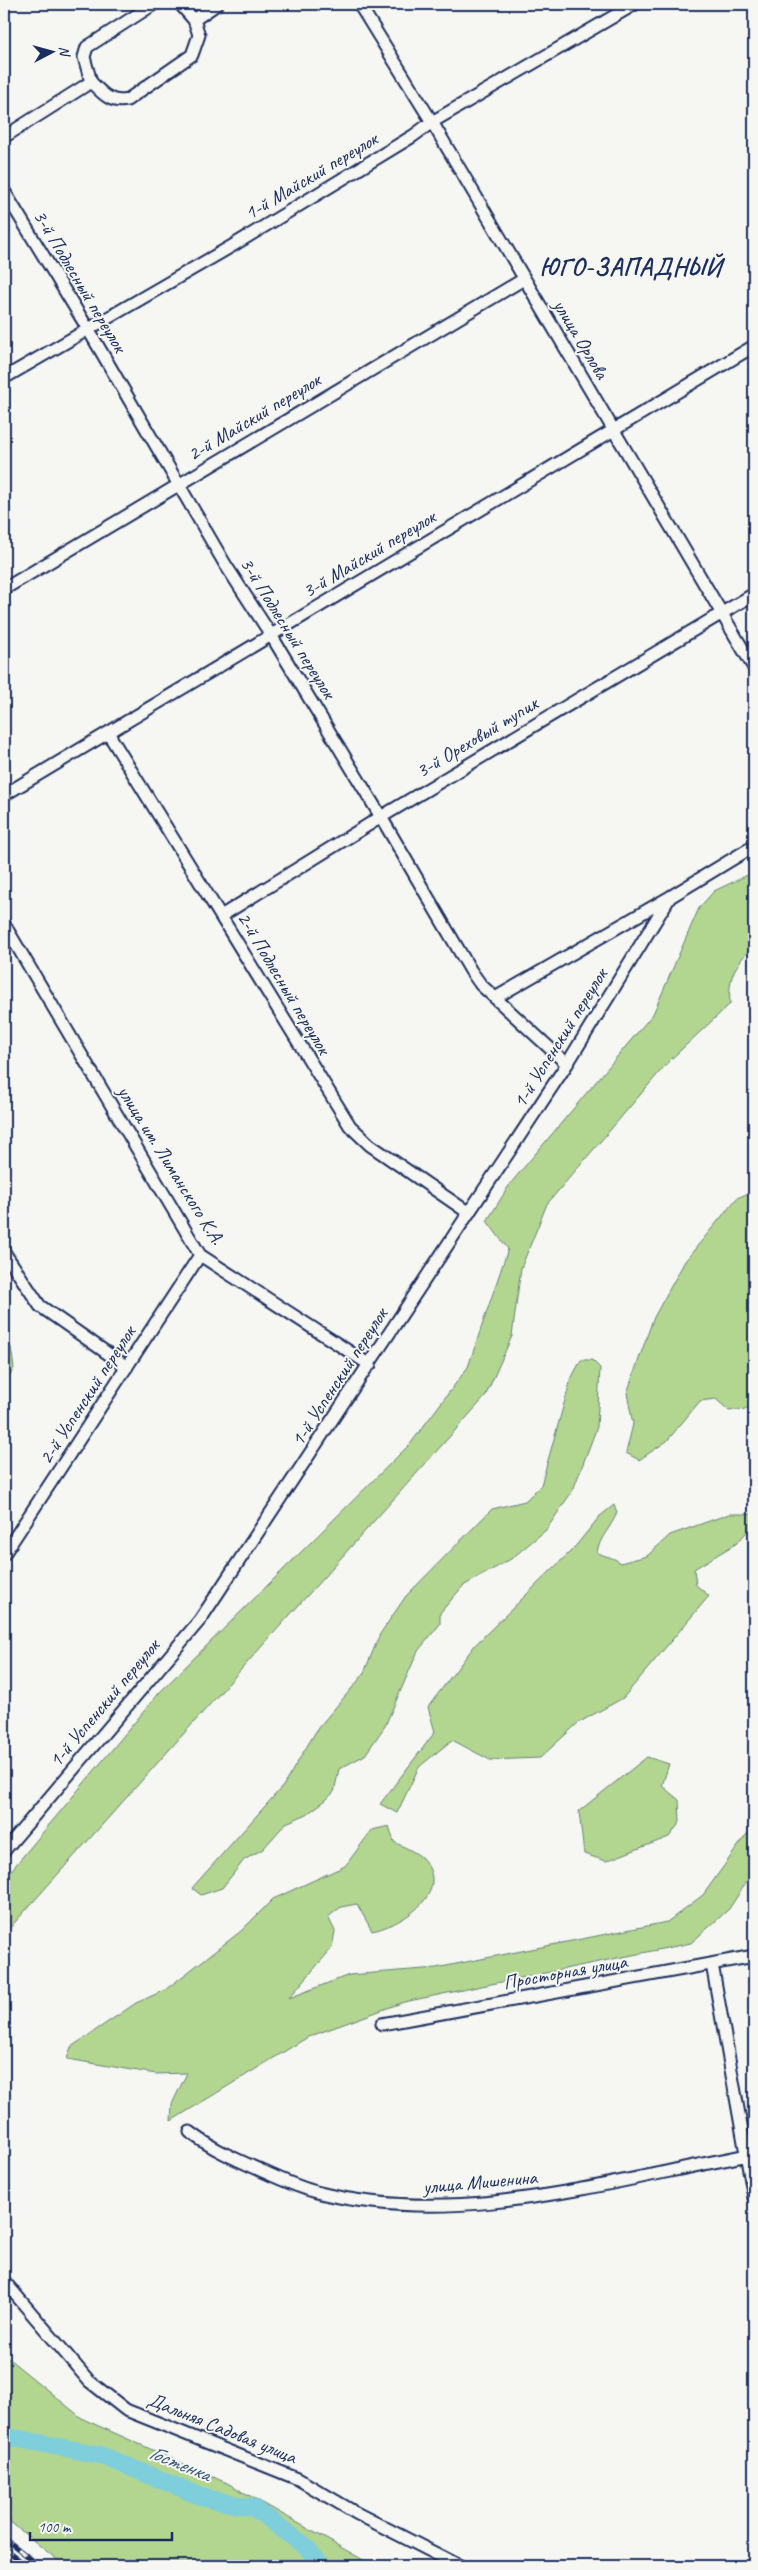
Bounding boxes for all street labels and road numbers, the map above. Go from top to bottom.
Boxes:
street label: 1-й Майский переулок [240,126,383,226]
street label: 3-й Подлесный переулок [28,205,133,358]
street label: улица Орлова [547,294,616,385]
street label: 2-й Майский переулок [183,367,326,467]
street label: 3-й Майский переулок [298,504,441,604]
street label: 3-й Подлесный переулок [235,553,342,705]
street label: 3-й Ореховый тупик [411,690,544,783]
street label: 2-й Подлесный переулок [232,907,337,1060]
street label: 1-й Успенский переулок [507,962,614,1112]
street label: улица им. Лиманского К.А. [111,1080,230,1249]
street label: 1-й Успенский переулок [285,1302,394,1451]
street label: 2-й Успенский переулок [33,1320,142,1469]
street label: 1-й Успенский переулок [43,1633,166,1772]
street label: Просторная улица [501,1949,630,1995]
street label: улица Мишенина [421,2164,539,2200]
street label: Дальняя Садовая улица [144,2387,301,2470]

